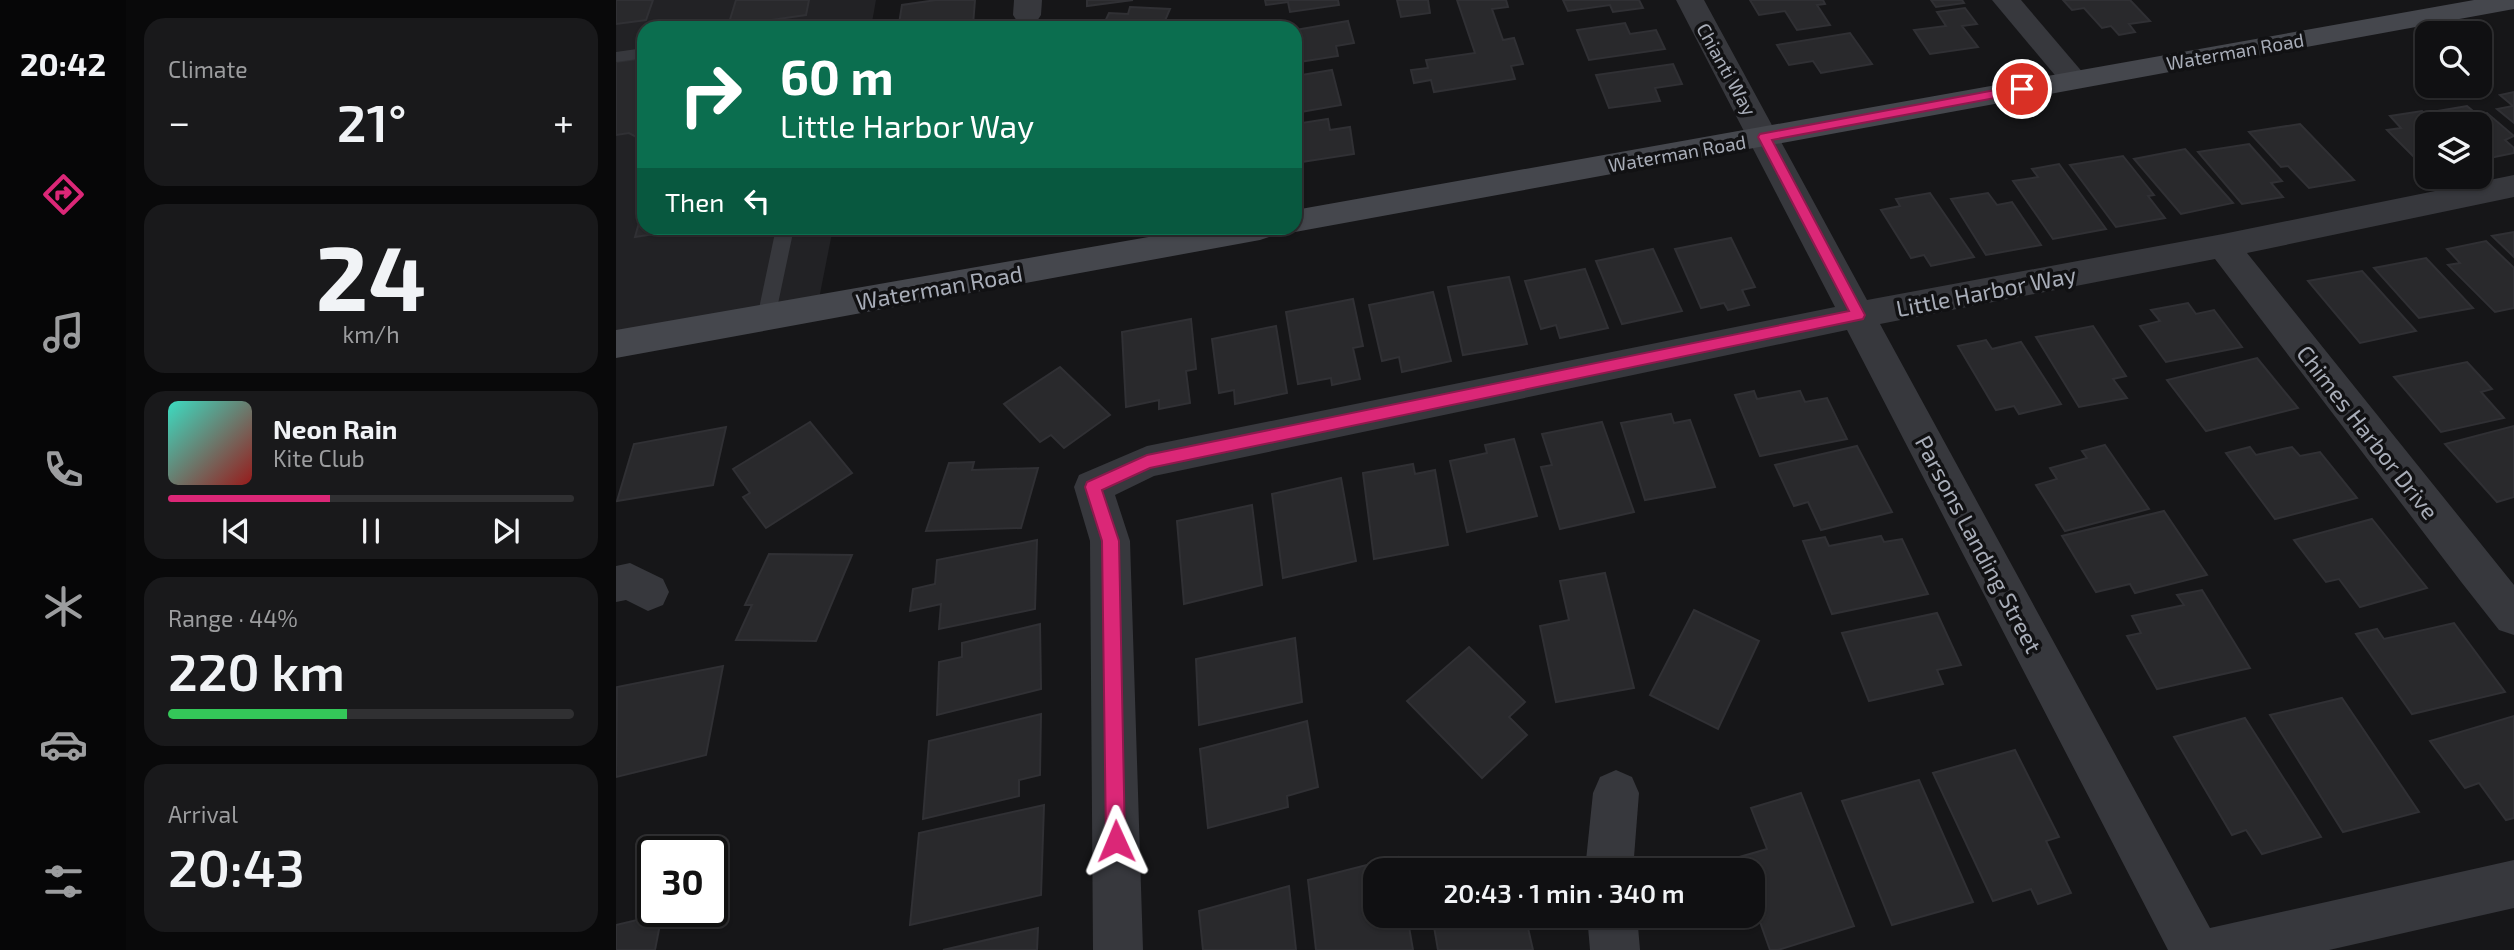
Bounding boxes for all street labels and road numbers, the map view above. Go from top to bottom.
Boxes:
street label: Chianti Way [1692,19,1762,119]
street label: Waterman Road [2164,28,2306,74]
street label: Waterman Road [1606,130,1748,176]
street label: Waterman Road [853,259,1025,315]
street label: Little Harbor Way [1894,260,2078,322]
street label: Chimes Harbor Drive [2291,339,2445,525]
street label: Parsons Landing Street [1910,431,2048,658]

